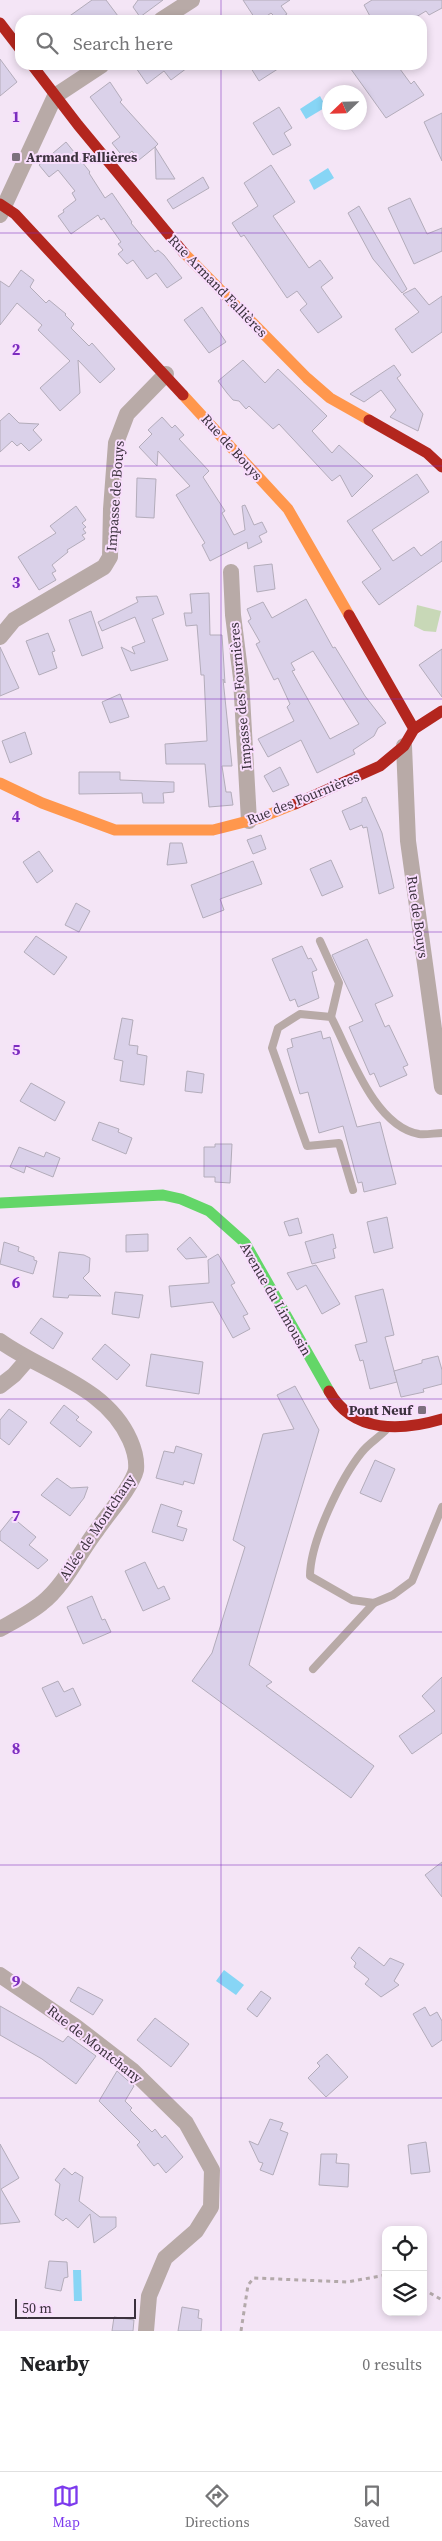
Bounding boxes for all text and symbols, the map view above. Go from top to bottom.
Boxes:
search box [15,15,427,70]
icon: search [33,29,61,57]
text: Search here [73,30,173,56]
north arrow [322,85,367,130]
text: 1 [12,105,20,127]
place label: Armand Fallières [26,147,138,167]
marker: Armand Fallières [10,151,22,163]
street label: Rue Armand Fallières [164,230,272,342]
text: 2 [12,338,21,360]
street label: Rue de Bouys [197,409,267,485]
street label: Impasse de Bouys [101,440,129,552]
text: 3 [12,571,21,593]
street label: Impasse des Fournières [224,622,256,770]
street label: Rue des Fournières [244,766,362,830]
text: 4 [12,805,21,827]
street label: Rue de Bouys [402,874,434,960]
text: 5 [12,1038,21,1060]
street label: Avenue du Limousin [235,1239,317,1360]
text: 6 [12,1271,21,1293]
place label: Pont Neuf [349,1400,414,1420]
marker: Pont Neuf [416,1404,428,1416]
street label: Allée de Montchany [54,1469,140,1584]
text: 7 [12,1504,21,1526]
text: 8 [12,1737,20,1759]
text: 9 [12,1970,21,1992]
street label: Rue de Montchany [43,2000,148,2088]
map controls [382,2226,427,2316]
button: locate [382,2226,427,2271]
button: layers [382,2271,427,2316]
scale bar [15,2296,136,2319]
text: 50 m [22,2298,52,2318]
text: Nearby [20,2349,90,2378]
text: 0 results [362,2353,422,2375]
tab: Map [52,2482,80,2532]
tab: Directions [185,2482,249,2532]
tab: Saved [354,2482,390,2532]

